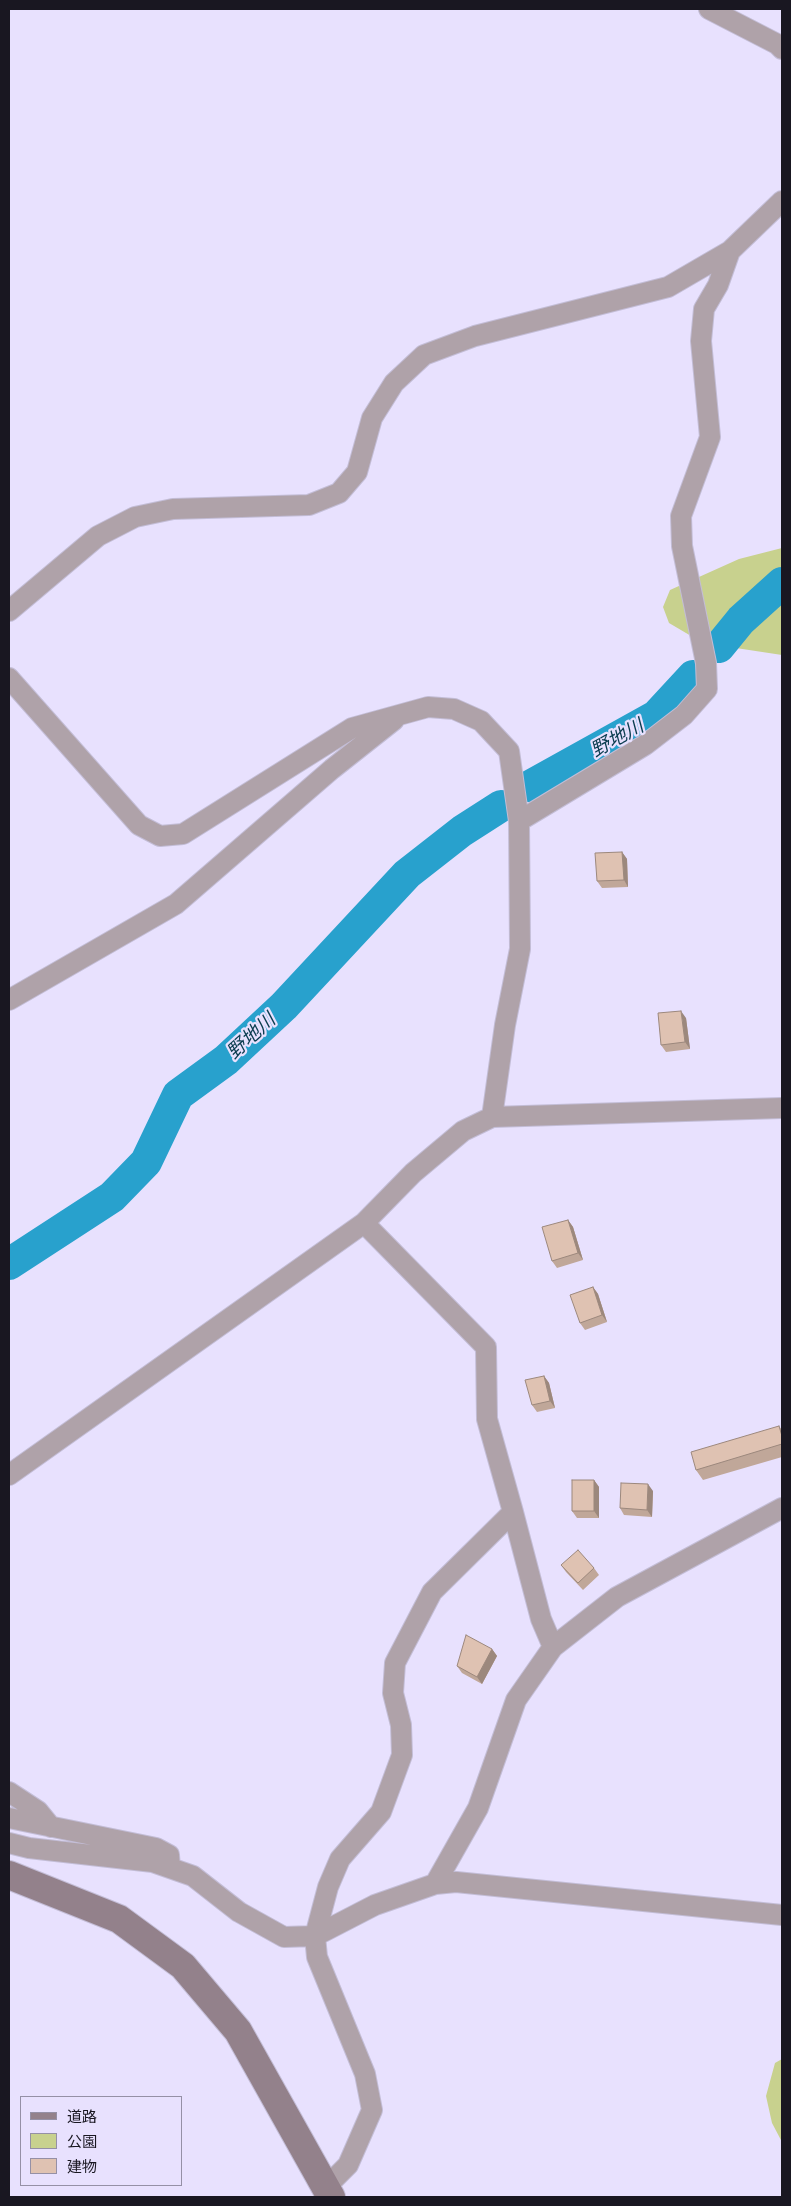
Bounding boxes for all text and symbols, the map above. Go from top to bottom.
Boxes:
water label: 野地川 [587,714,647,762]
water label: 野地川 [222,1008,280,1064]
legend [20,2096,182,2186]
text: 道路 [67,2107,97,2125]
text: 公園 [67,2132,97,2150]
text: 建物 [67,2157,97,2175]

